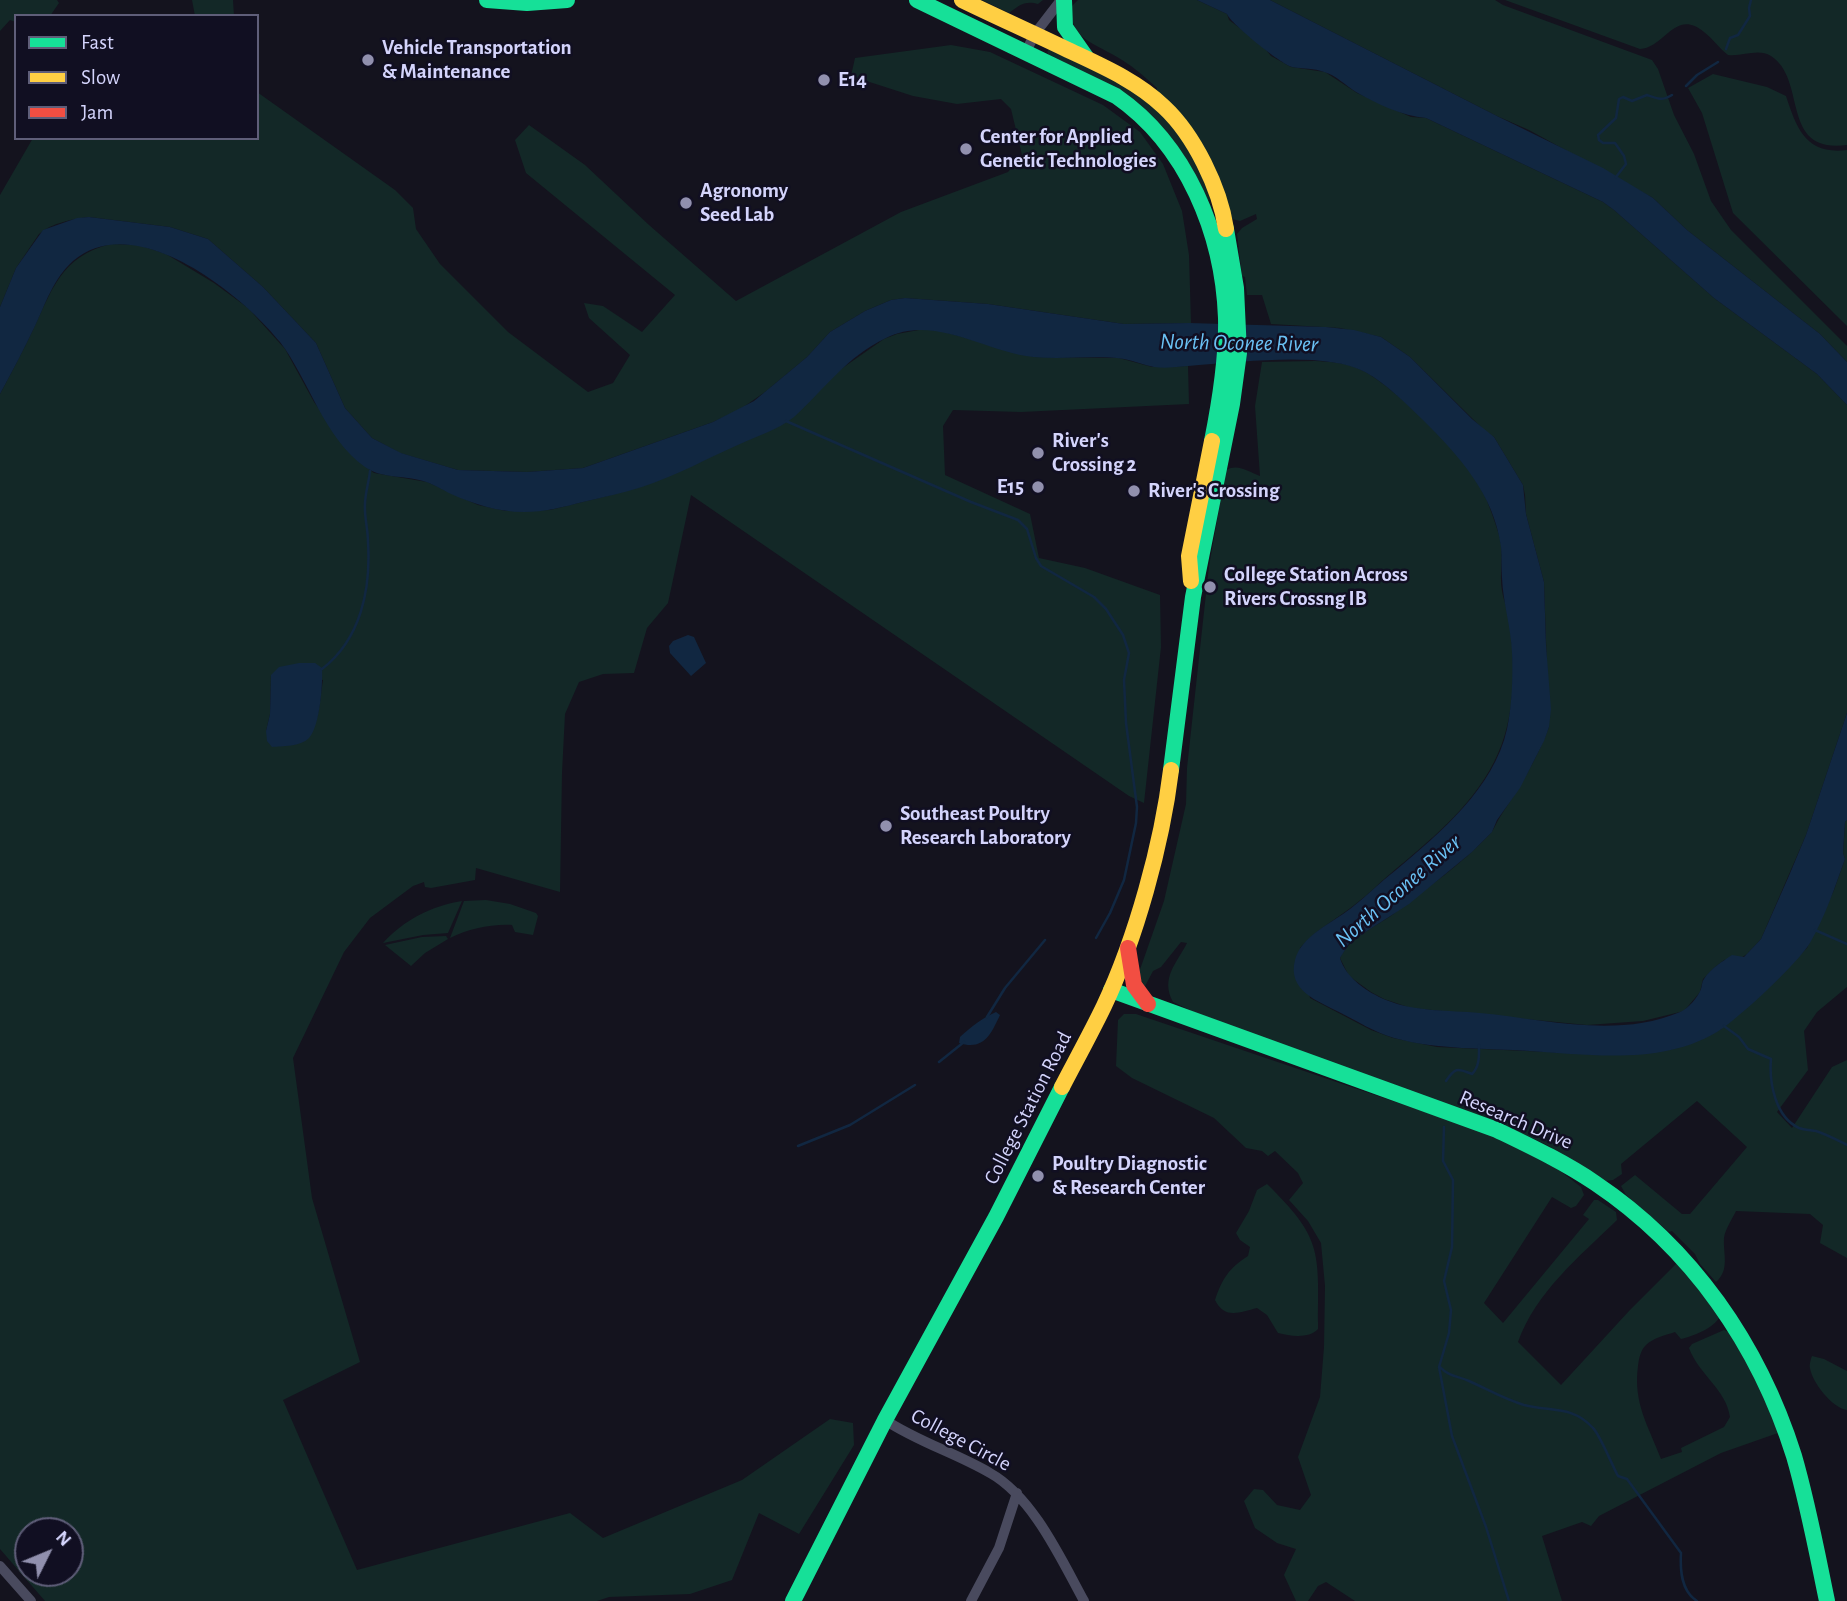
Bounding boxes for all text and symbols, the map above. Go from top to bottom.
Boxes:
legend [14,14,259,140]
text: Fast [81,32,114,53]
place label: Vehicle Transportation & Maintenance [382,35,572,85]
marker: Vehicle Transportation & Maintenance [360,52,376,68]
text: Slow [81,67,120,88]
place label: E14 [838,67,867,93]
marker: E14 [816,72,832,88]
text: Jam [81,102,113,123]
place label: Center for Applied Genetic Technologies [980,124,1157,174]
marker: Center for Applied Genetic Technologies [958,141,974,157]
place label: Agronomy Seed Lab [700,178,788,228]
marker: Agronomy Seed Lab [678,195,694,211]
water label: North Oconee River [1160,328,1318,358]
place label: River's Crossing 2 [1052,428,1136,478]
marker: River's Crossing 2 [1030,445,1046,461]
place label: E15 [997,474,1024,500]
place label: River's Crossing [1148,478,1279,504]
marker: E15 [1030,479,1046,495]
marker: River's Crossing [1126,483,1142,499]
place label: College Station Across Rivers Crossng IB [1224,562,1408,612]
marker: College Station Across Rivers Crossng IB [1202,579,1218,595]
place label: Southeast Poultry Research Laboratory [900,801,1071,851]
marker: Southeast Poultry Research Laboratory [878,818,894,834]
water label: North Oconee River [1329,829,1467,953]
street label: College Station Road [979,1027,1077,1189]
street label: Research Drive [1456,1085,1576,1155]
place label: Poultry Diagnostic & Research Center [1052,1151,1207,1201]
marker: Poultry Diagnostic & Research Center [1030,1168,1046,1184]
street label: College Circle [907,1403,1015,1477]
north arrow [14,1517,84,1587]
text: N [52,1527,75,1550]

